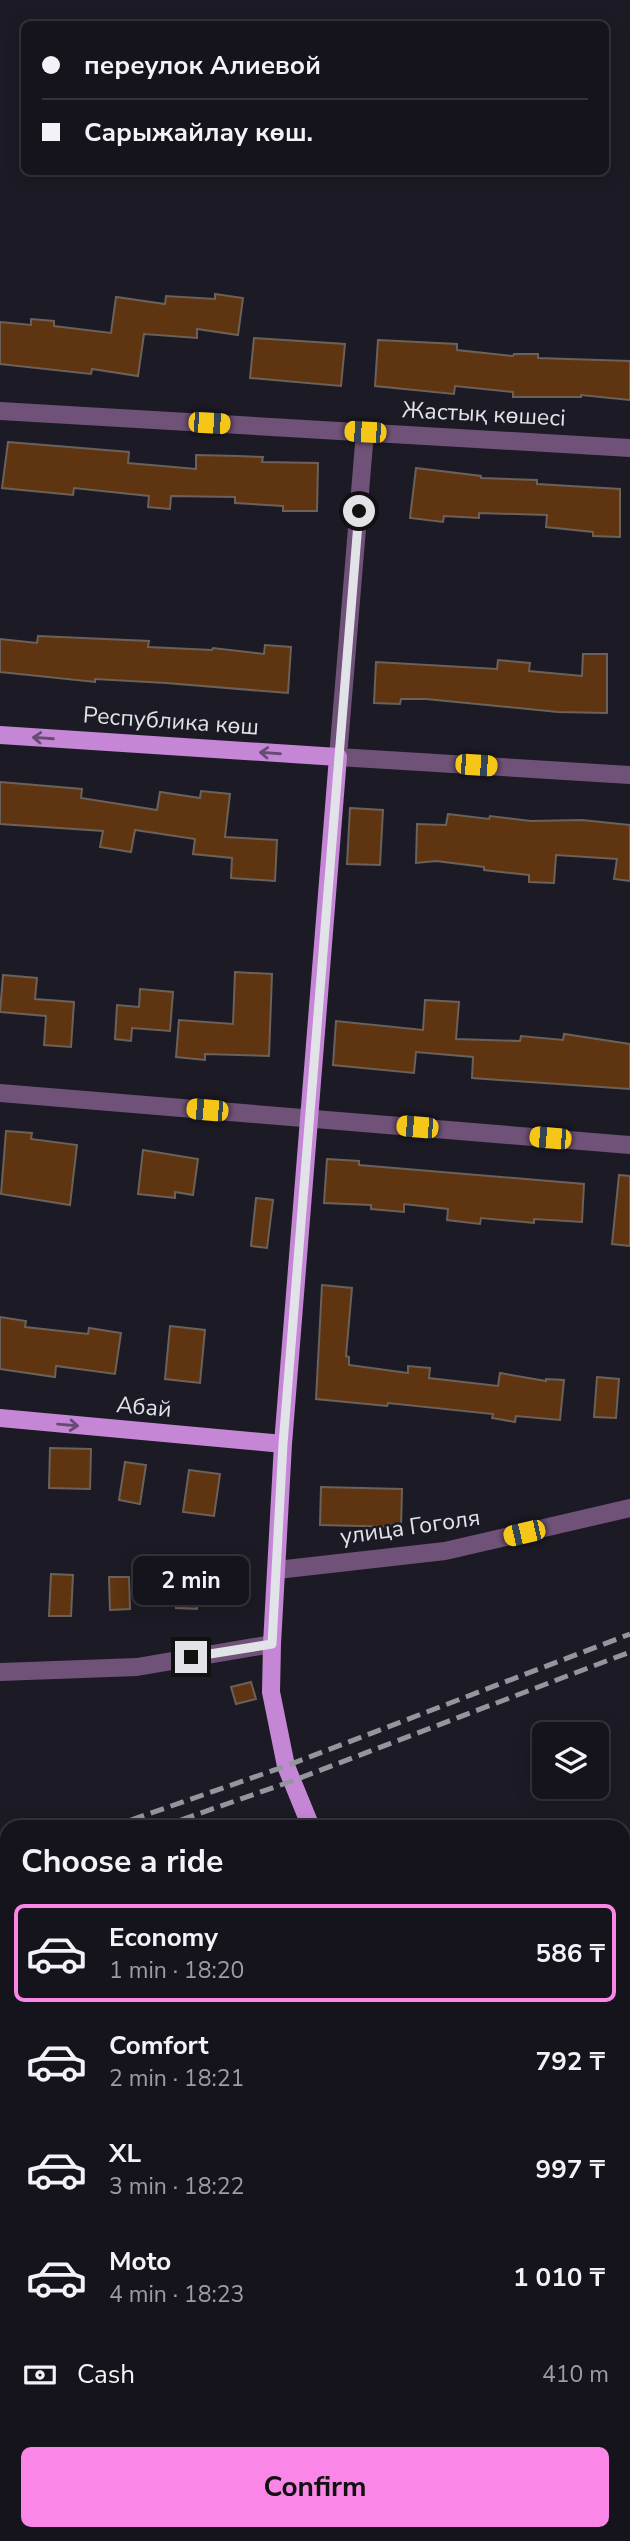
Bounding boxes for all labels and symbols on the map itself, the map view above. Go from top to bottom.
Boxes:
street label: Жастық көшесі [401,394,567,434]
car [188,411,231,435]
car [344,420,387,444]
route start [343,495,375,527]
street label: Республика көш [82,699,260,743]
one-way arrow [31,731,54,744]
one-way arrow [258,746,281,759]
car [455,753,498,777]
car [186,1098,229,1122]
car [396,1115,439,1139]
car [529,1126,572,1150]
street label: Абай [115,1389,173,1425]
one-way arrow [56,1418,79,1431]
street label: улица Гоголя [338,1502,482,1552]
car [502,1518,547,1548]
callout: 2 min [133,1556,249,1604]
route end [175,1641,207,1673]

